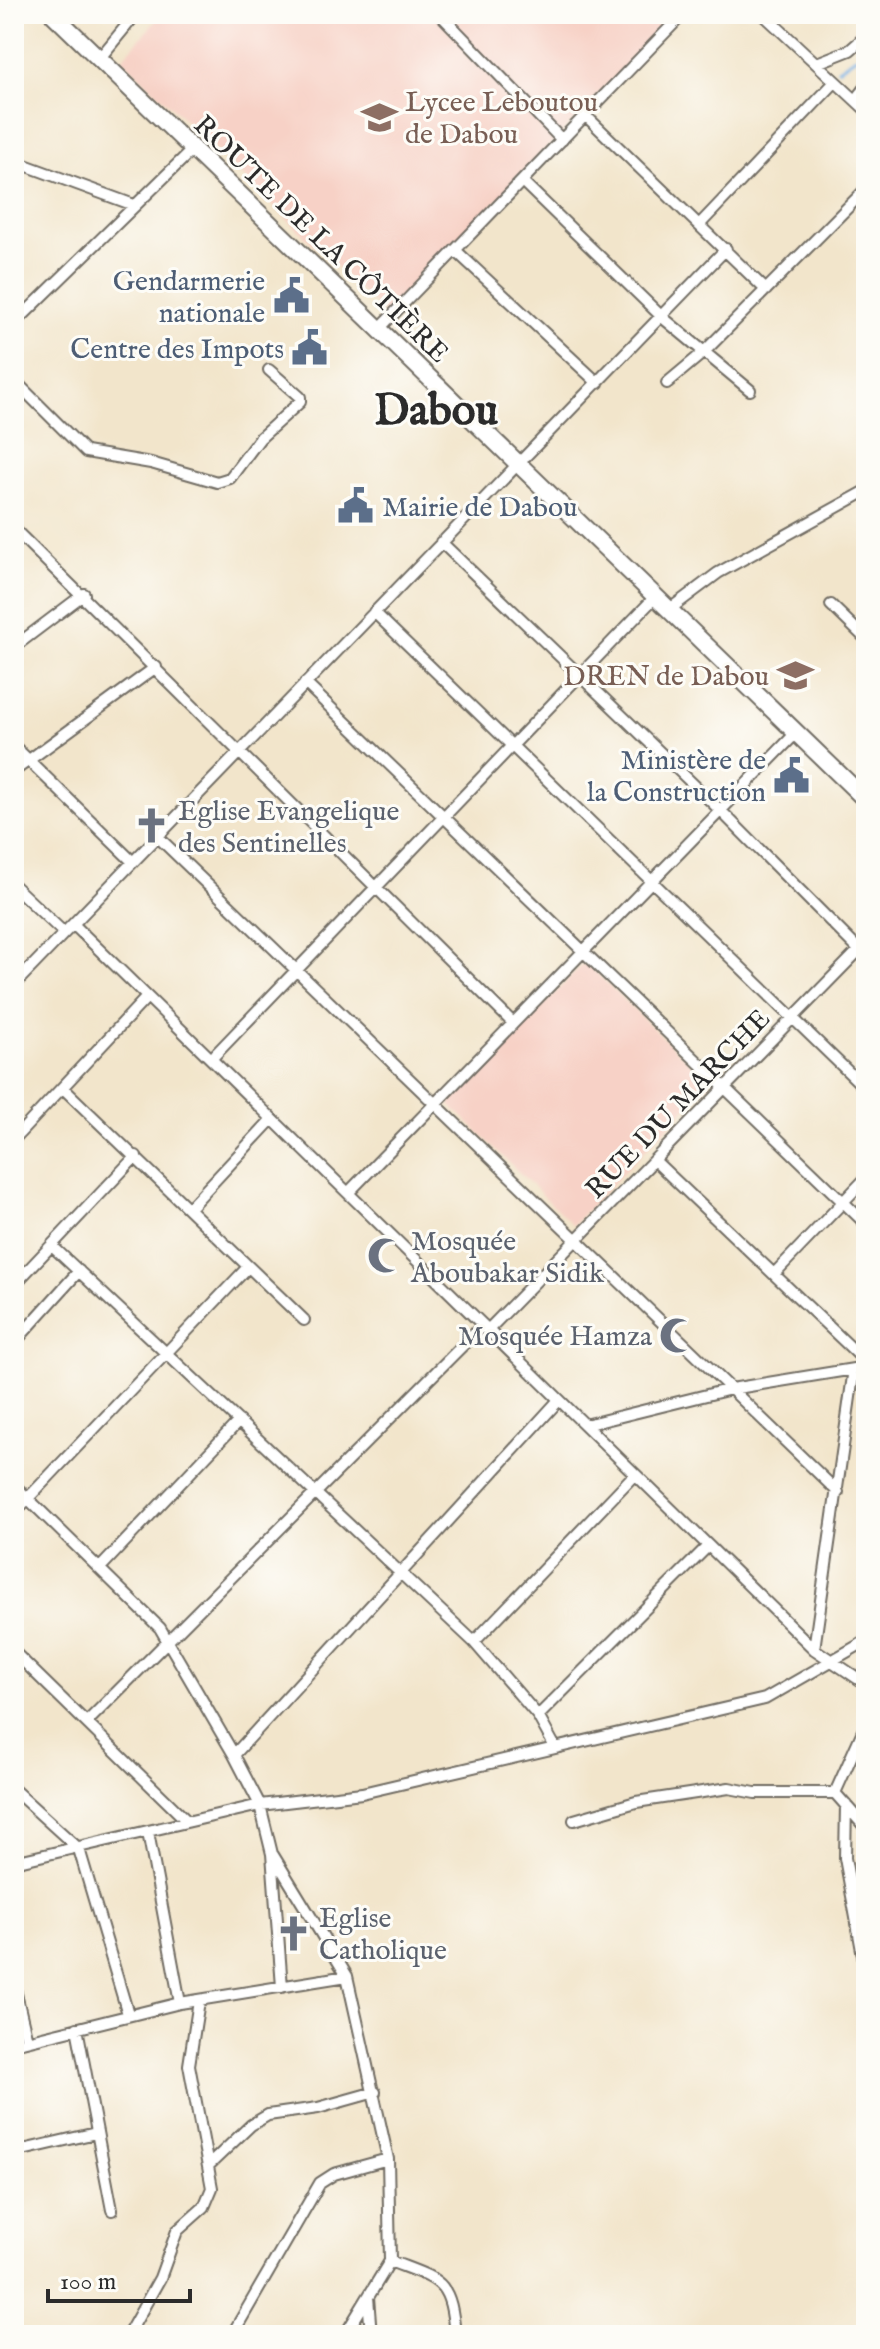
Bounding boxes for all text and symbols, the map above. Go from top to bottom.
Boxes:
place label: Lycee Leboutou de Dabou [405,86,598,153]
school or university icon: Lycee Leboutou de Dabou [360,98,398,136]
street label: ROUTE DE LA CÔTIÈRE [185,108,456,371]
place label: Gendarmerie nationale [113,265,265,332]
public building icon: Gendarmerie nationale [272,277,310,315]
public building icon: Centre des Impots [291,329,329,367]
place label: Centre des Impots [70,333,284,368]
district label: Dabou [374,384,498,440]
public building icon: Mairie de Dabou [337,487,375,525]
place label: Mairie de Dabou [382,491,577,526]
school or university icon: DREN de Dabou [776,656,814,694]
place label: DREN de Dabou [563,660,769,695]
place label: Ministère de la Construction [587,744,766,811]
public building icon: Ministère de la Construction [773,756,811,794]
place label: Eglise Evangelique des Sentinelles [178,795,400,862]
church icon: Eglise Evangelique des Sentinelles [133,807,171,845]
street label: RUE DU MARCHE [579,1002,779,1207]
place label: Mosquée Aboubakar Sidik [410,1225,605,1292]
mosque icon: Mosquée Aboubakar Sidik [366,1237,404,1275]
mosque icon: Mosquée Hamza [659,1316,697,1354]
place label: Mosquée Hamza [458,1320,653,1355]
place label: Eglise Catholique [319,1902,447,1969]
church icon: Eglise Catholique [274,1914,312,1952]
scale bar [48,2253,190,2303]
text: 100 m [60,2267,116,2298]

